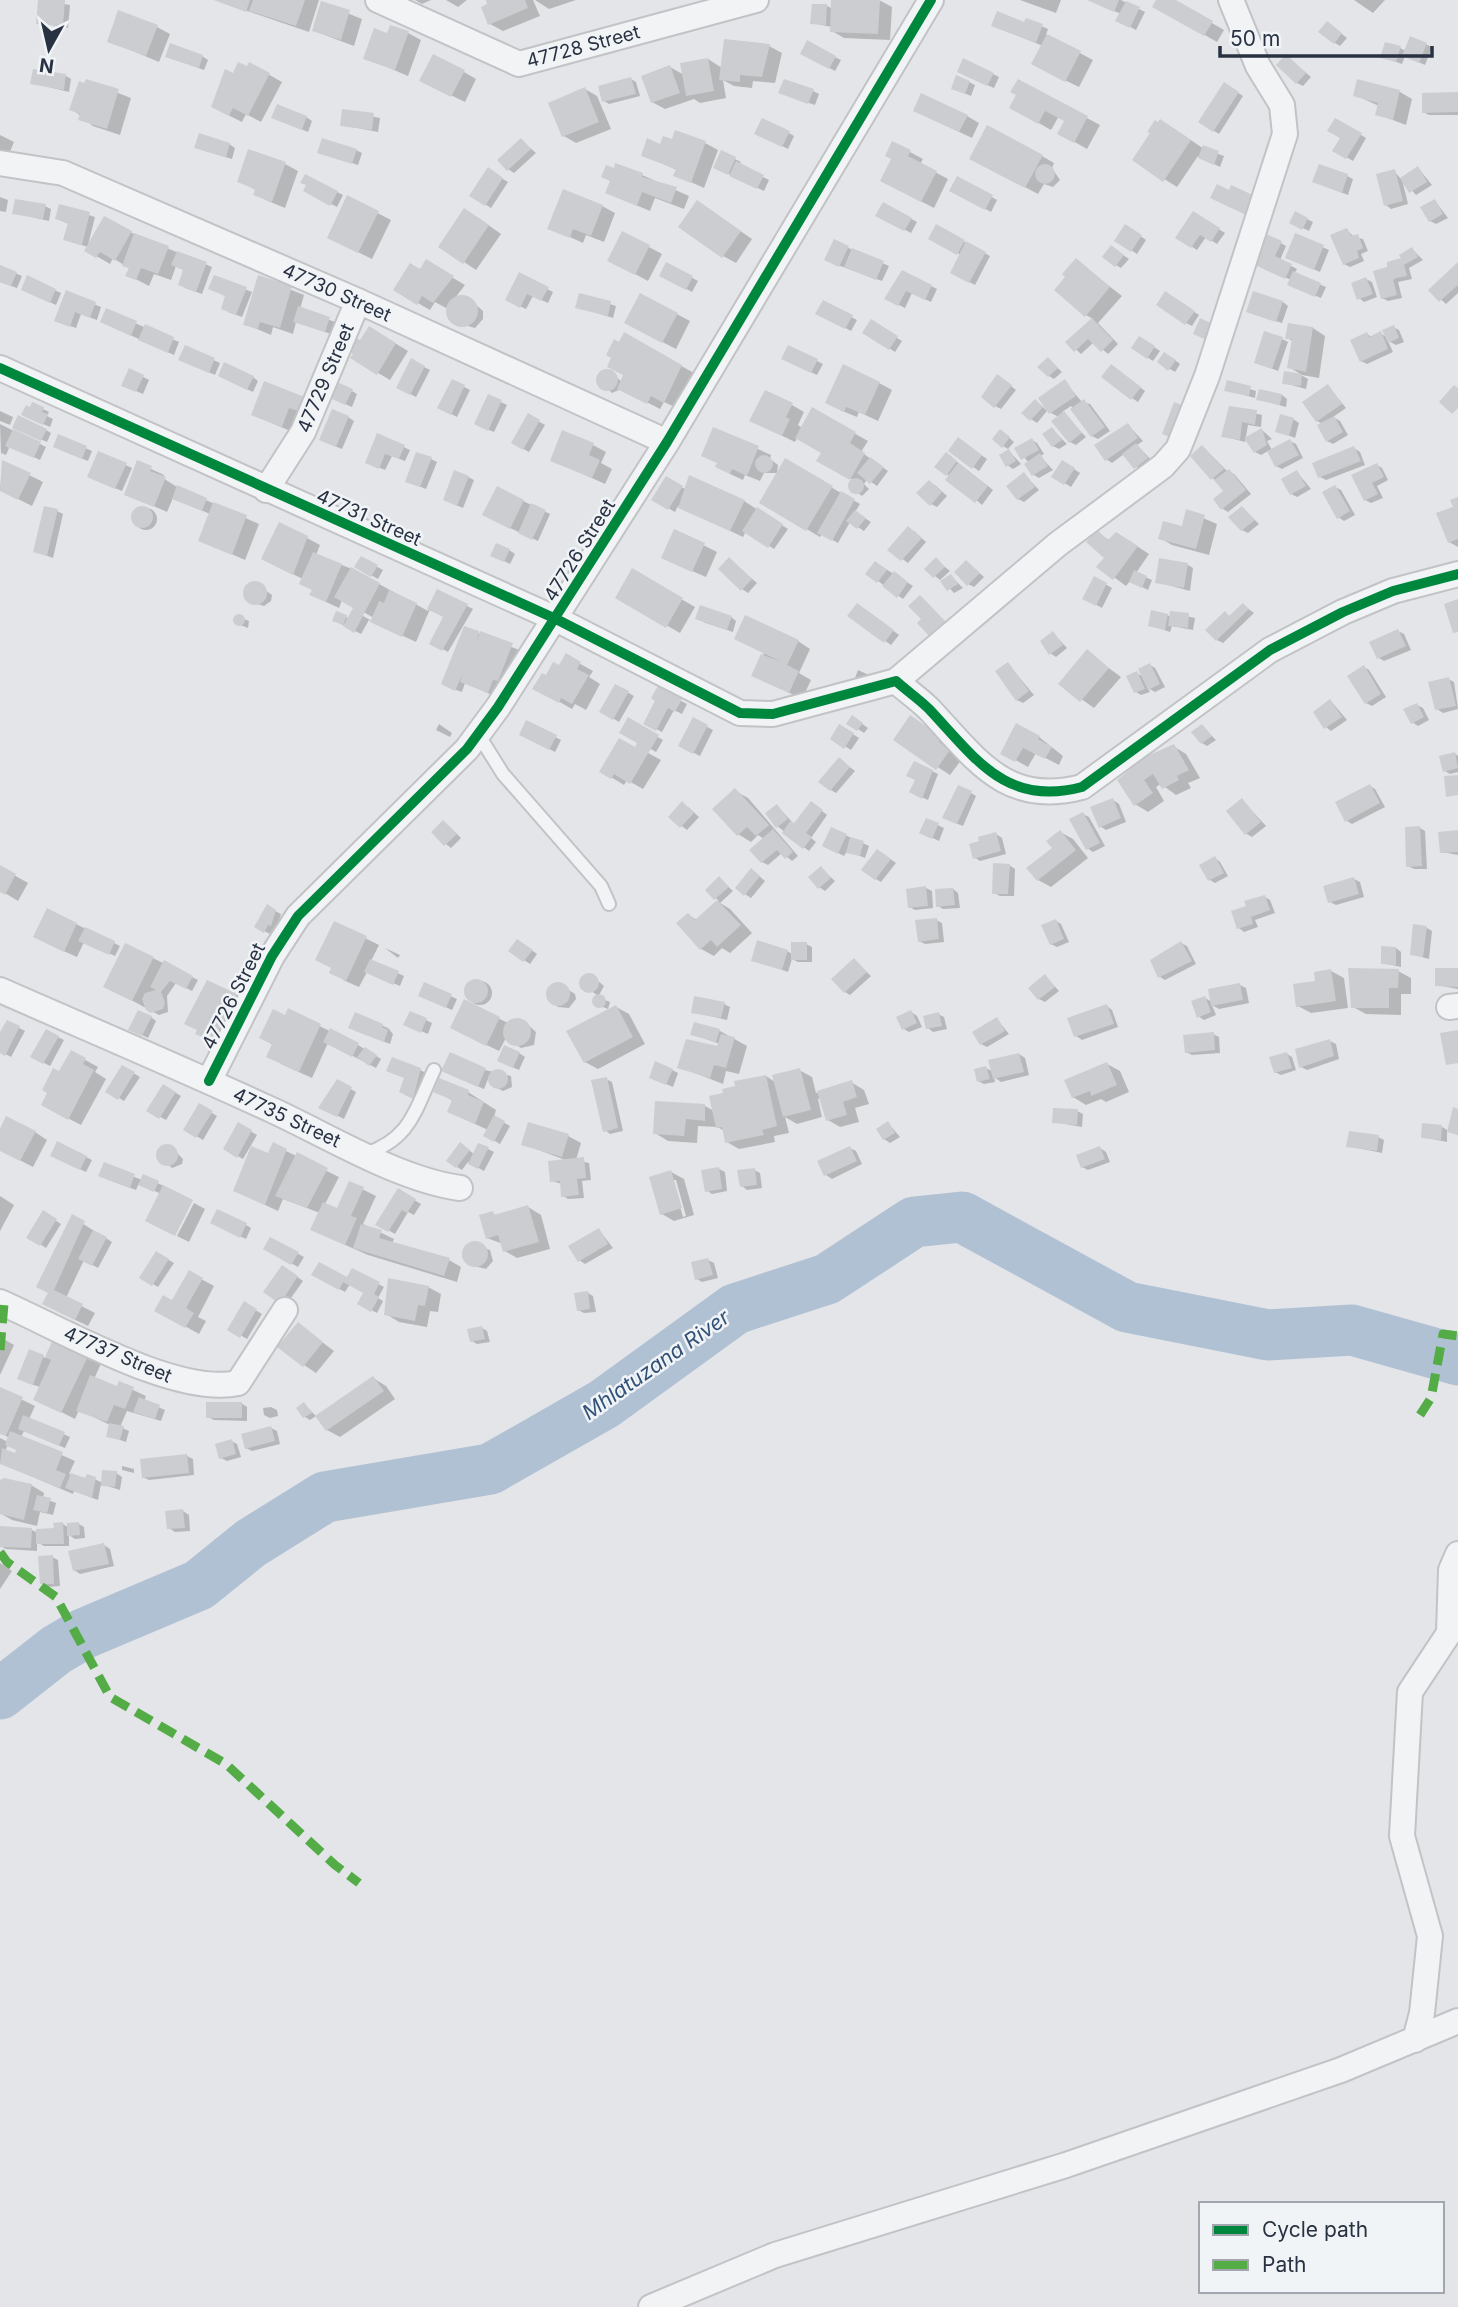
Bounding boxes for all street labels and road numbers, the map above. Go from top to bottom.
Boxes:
street label: 47728 Street [524,20,642,73]
street label: 47730 Street [279,258,395,327]
street label: 47729 Street [292,320,359,436]
street label: 47731 Street [313,484,425,551]
street label: 47726 Street [539,495,620,606]
street label: 47726 Street [197,939,270,1053]
street label: 47735 Street [229,1083,344,1152]
street label: 47737 Street [60,1321,175,1388]

